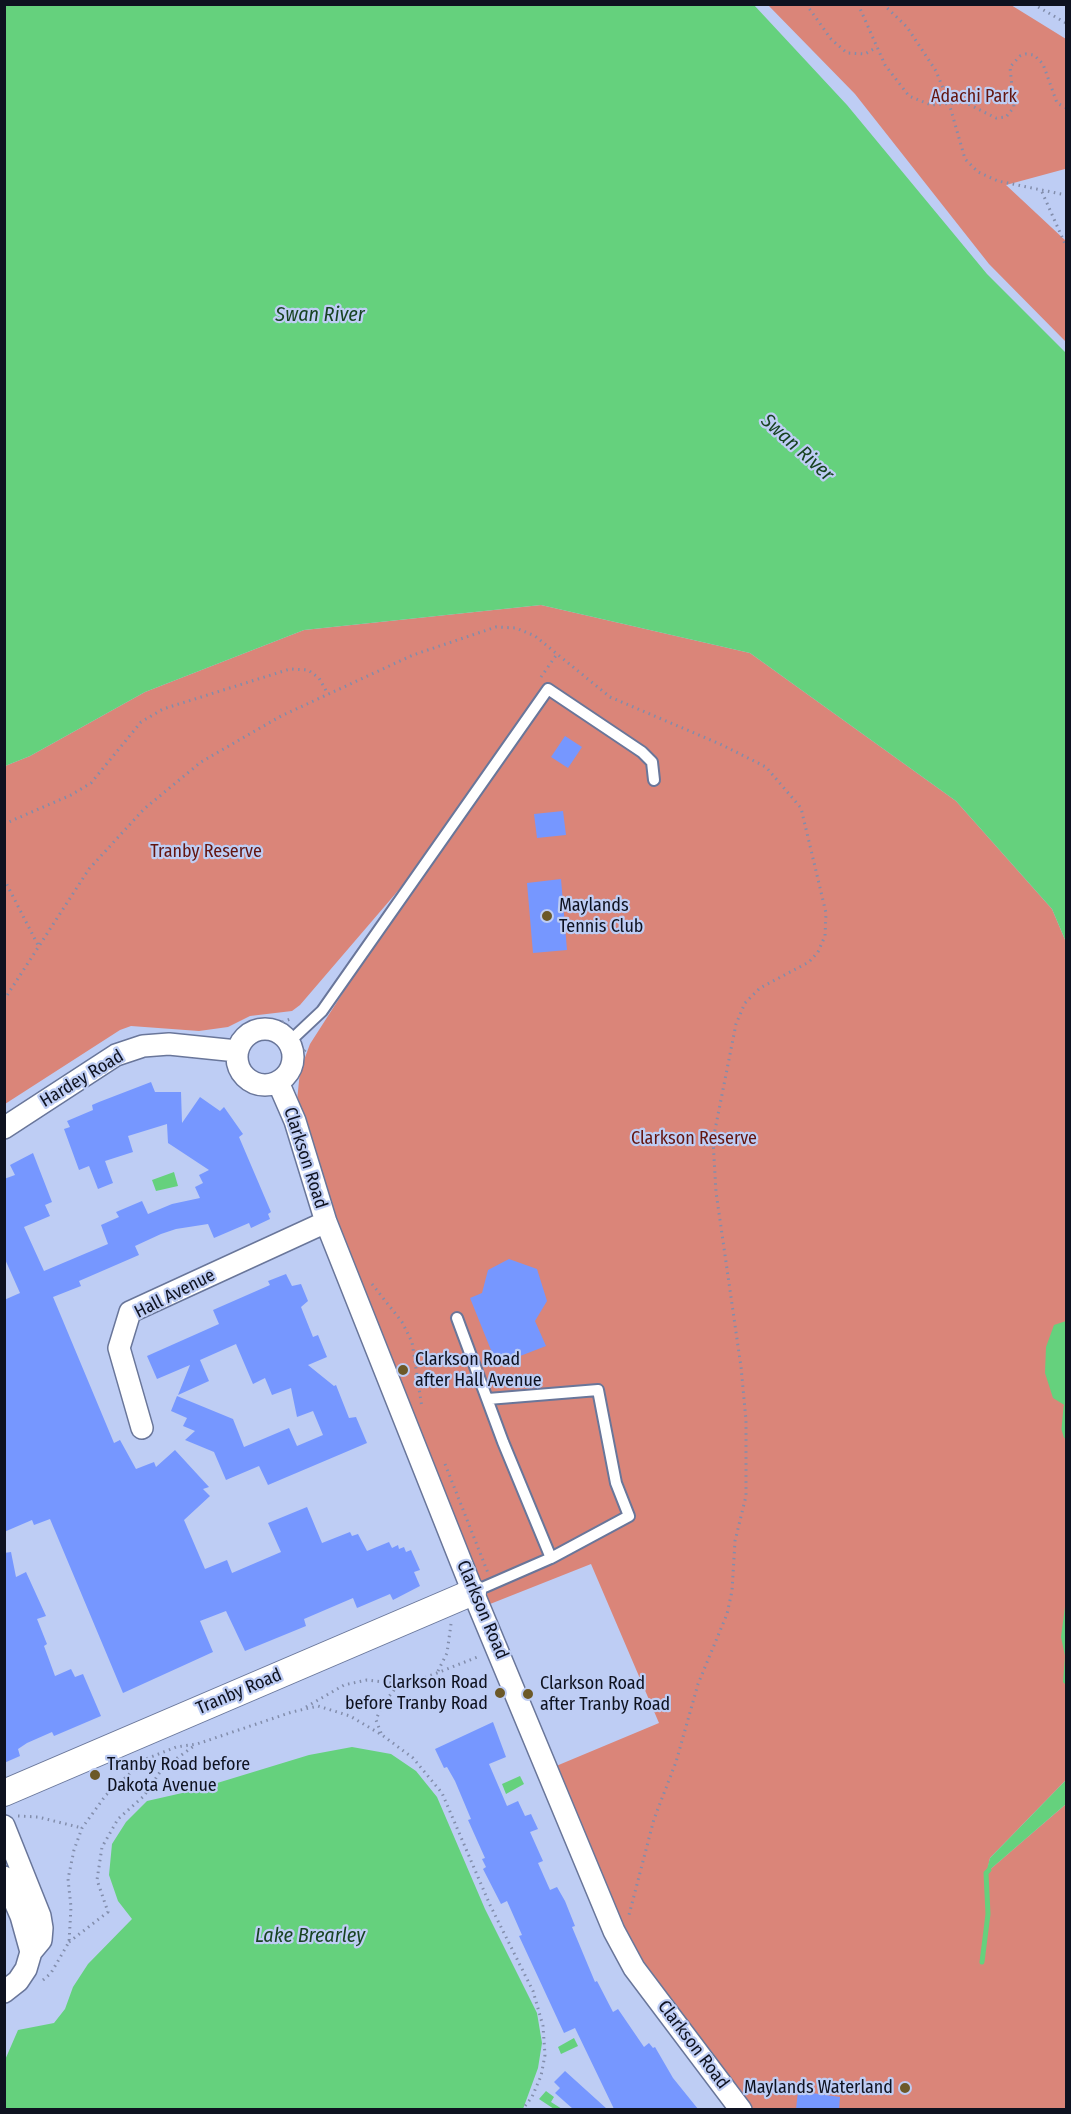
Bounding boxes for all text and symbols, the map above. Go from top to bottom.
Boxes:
park label: Adachi Park [931,86,1017,108]
water label: Swan River [275,303,365,327]
water label: Swan River [756,409,838,487]
park label: Tranby Reserve [150,841,262,863]
place label: Maylands Tennis Club [559,895,643,938]
marker: Maylands Tennis Club [540,909,554,923]
street label: Hardey Road [36,1046,128,1112]
street label: Clarkson Road [278,1105,332,1211]
park label: Clarkson Reserve [631,1128,757,1150]
street label: Hall Avenue [131,1265,219,1323]
place label: Clarkson Road after Hall Avenue [415,1349,542,1392]
marker: Clarkson Road after Hall Avenue [396,1363,410,1377]
street label: Clarkson Road [452,1557,512,1663]
street label: Tranby Road [193,1664,285,1720]
place label: Clarkson Road before Tranby Road [345,1672,488,1714]
place label: Clarkson Road after Tranby Road [540,1673,670,1716]
marker: Clarkson Road before Tranby Road [493,1686,507,1700]
marker: Clarkson Road after Tranby Road [521,1687,535,1701]
place label: Tranby Road before Dakota Avenue [107,1754,250,1796]
marker: Tranby Road before Dakota Avenue [88,1768,102,1782]
water label: Lake Brearley [255,1924,365,1948]
street label: Clarkson Road [653,1996,733,2094]
place label: Maylands Waterland [744,2077,893,2099]
marker: Maylands Waterland [898,2081,912,2095]

